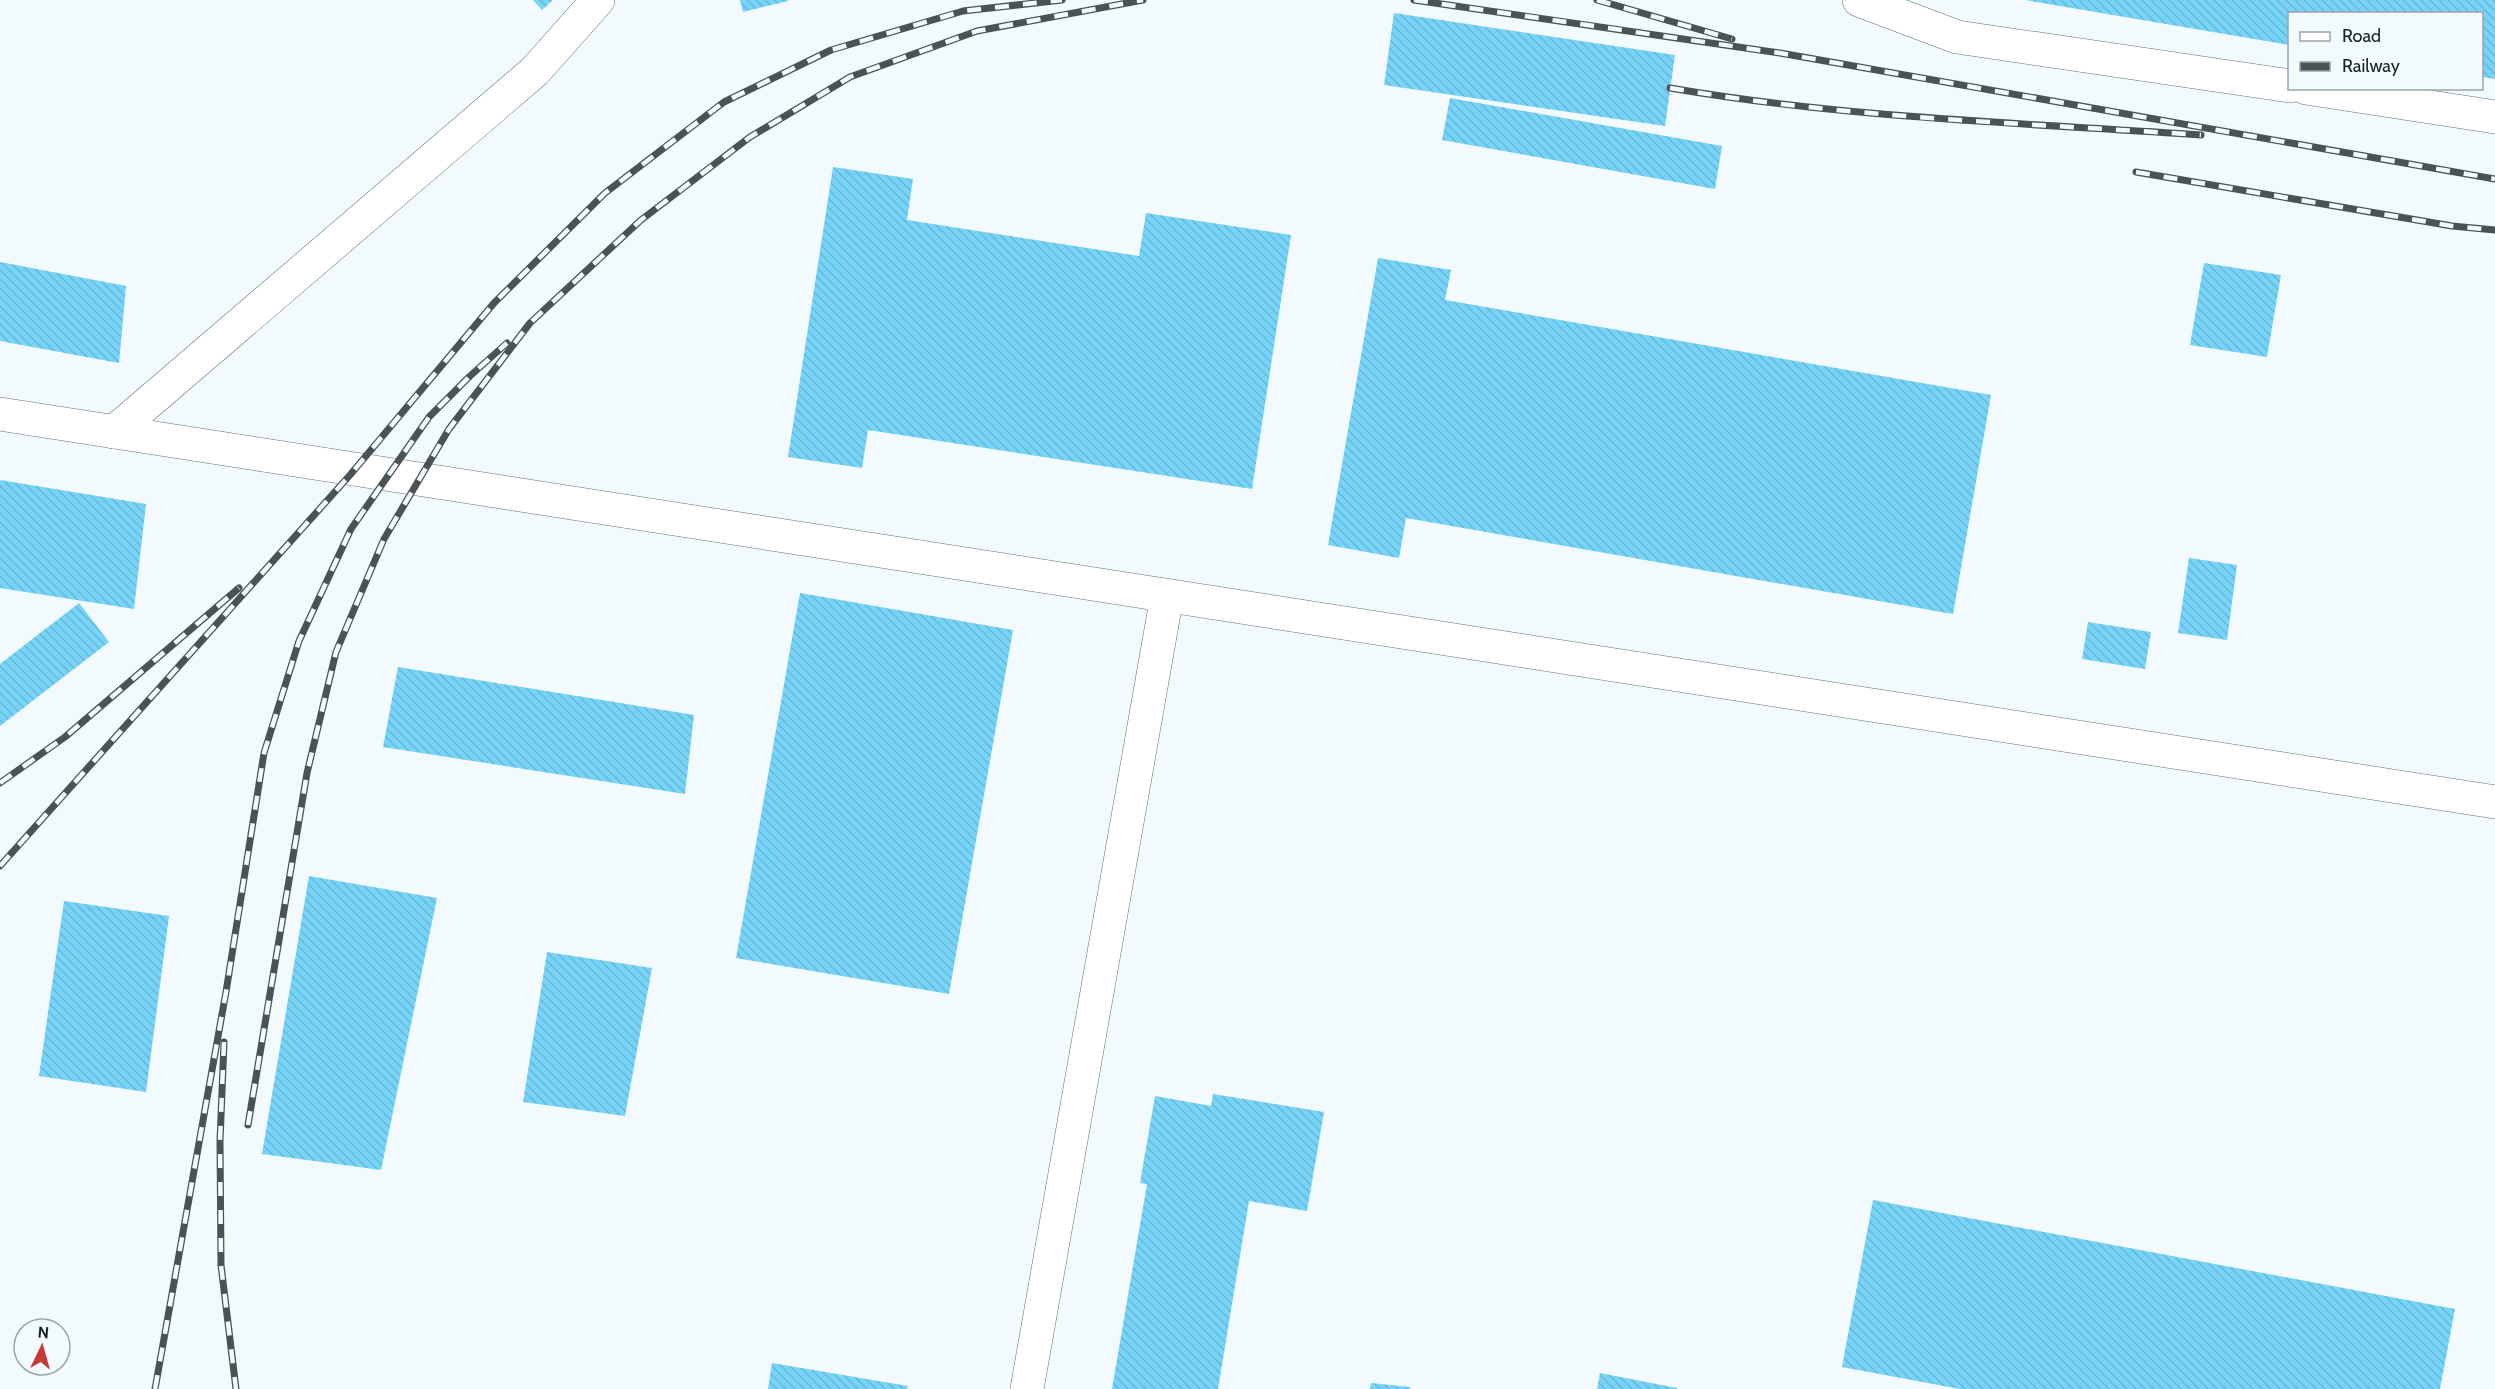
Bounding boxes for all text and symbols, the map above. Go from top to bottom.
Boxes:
legend [2288,12,2483,90]
text: Road [2342,25,2381,47]
text: Railway [2342,55,2400,77]
north arrow [12,1317,72,1377]
text: N [37,1323,50,1343]

